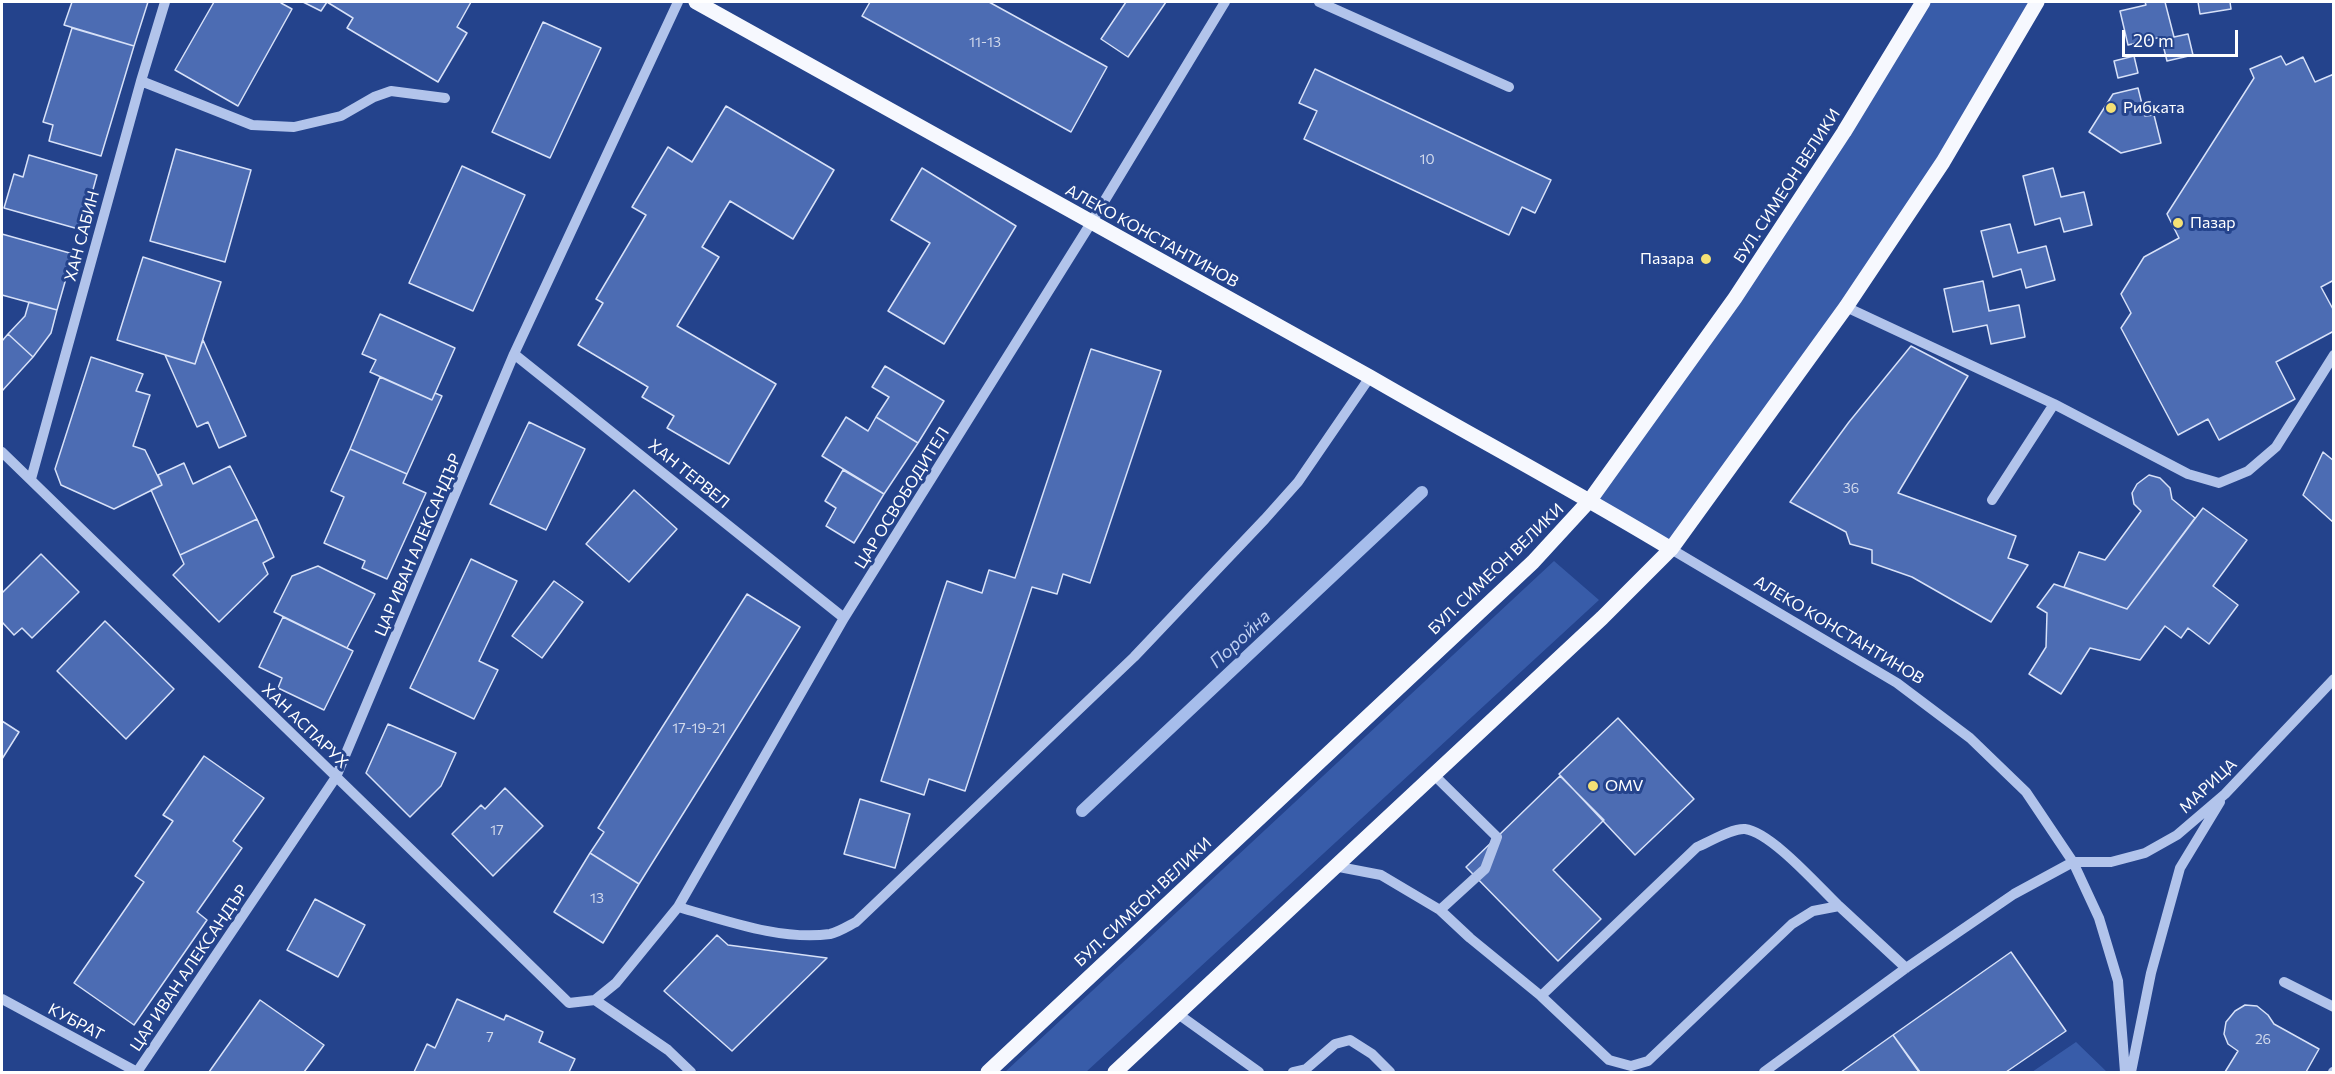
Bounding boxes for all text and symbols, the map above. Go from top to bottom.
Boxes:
scale bar [2125,18,2240,56]
text: 20 m [2133,29,2174,51]
house number: 11-13 [969,34,1001,50]
place label: Рибката [2123,98,2185,118]
marker: Рибката [2104,101,2118,115]
street label: БУЛ. СИМЕОН ВЕЛИКИ [1730,105,1844,267]
house number: 10 [1419,151,1435,167]
street label: АЛЕКО КОНСТАНТИНОВ [1062,180,1242,292]
street label: ХАН САБИН [61,189,103,283]
place label: Пазар [2190,213,2236,233]
marker: Пазар [2171,216,2185,230]
place label: Пазара [1640,249,1694,269]
marker: Пазара [1699,252,1713,266]
street label: ЦАР ОСВОБОДИТЕЛ [851,424,953,572]
street label: ХАН ТЕРВЕЛ [645,436,733,512]
street label: ЦАР ИВАН АЛЕКСАНДЪР [371,451,465,639]
house number: 36 [1843,480,1859,496]
street label: БУЛ. СИМЕОН ВЕЛИКИ [1424,499,1568,639]
street label: АЛЕКО КОНСТАНТИНОВ [1751,572,1927,688]
water label: Поройна [1205,605,1275,673]
street label: ХАН АСПАРУХ [258,680,352,772]
house number: 17-19-21 [672,720,726,736]
street label: МАРИЦА [2175,755,2241,817]
place label: OMV [1605,776,1643,796]
marker: OMV [1586,779,1600,793]
house number: 17 [490,822,504,838]
street label: БУЛ. СИМЕОН ВЕЛИКИ [1070,833,1216,971]
street label: ЦАР ИВАН АЛЕКСАНДЪР [126,881,252,1055]
house number: 13 [590,890,604,906]
street label: КУБРАТ [45,999,107,1045]
house number: 7 [486,1029,494,1045]
house number: 26 [2255,1031,2271,1047]

